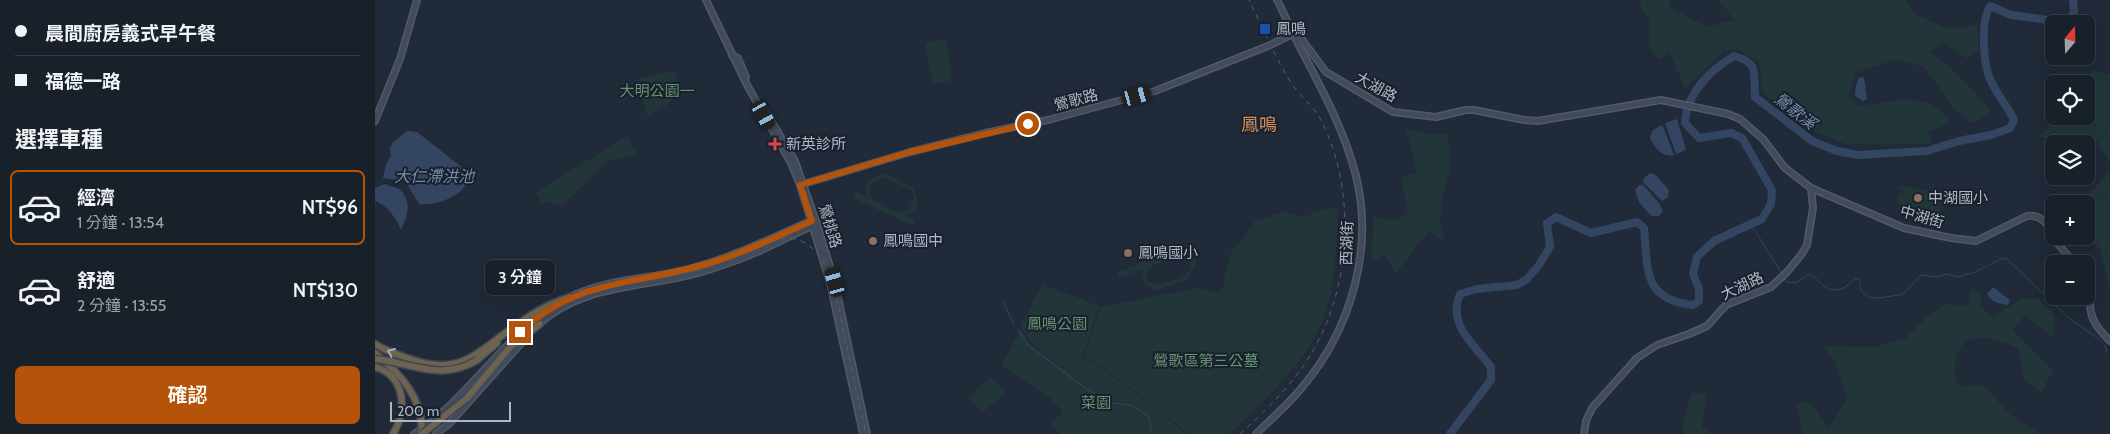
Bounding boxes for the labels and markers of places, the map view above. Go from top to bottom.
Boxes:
place label: 鳳鳴 [1276,20,1306,38]
marker: 鳳鳴 [1258,22,1272,36]
place label: 新英診所 [786,135,846,153]
marker: 新英診所 [768,137,782,151]
place label: 中湖國小 [1928,189,1988,207]
marker: 中湖國小 [1912,192,1924,204]
place label: 鳳鳴國中 [883,232,943,250]
marker: 鳳鳴國中 [867,235,879,247]
place label: 鳳鳴國小 [1138,244,1198,262]
marker: 鳳鳴國小 [1122,247,1134,259]

